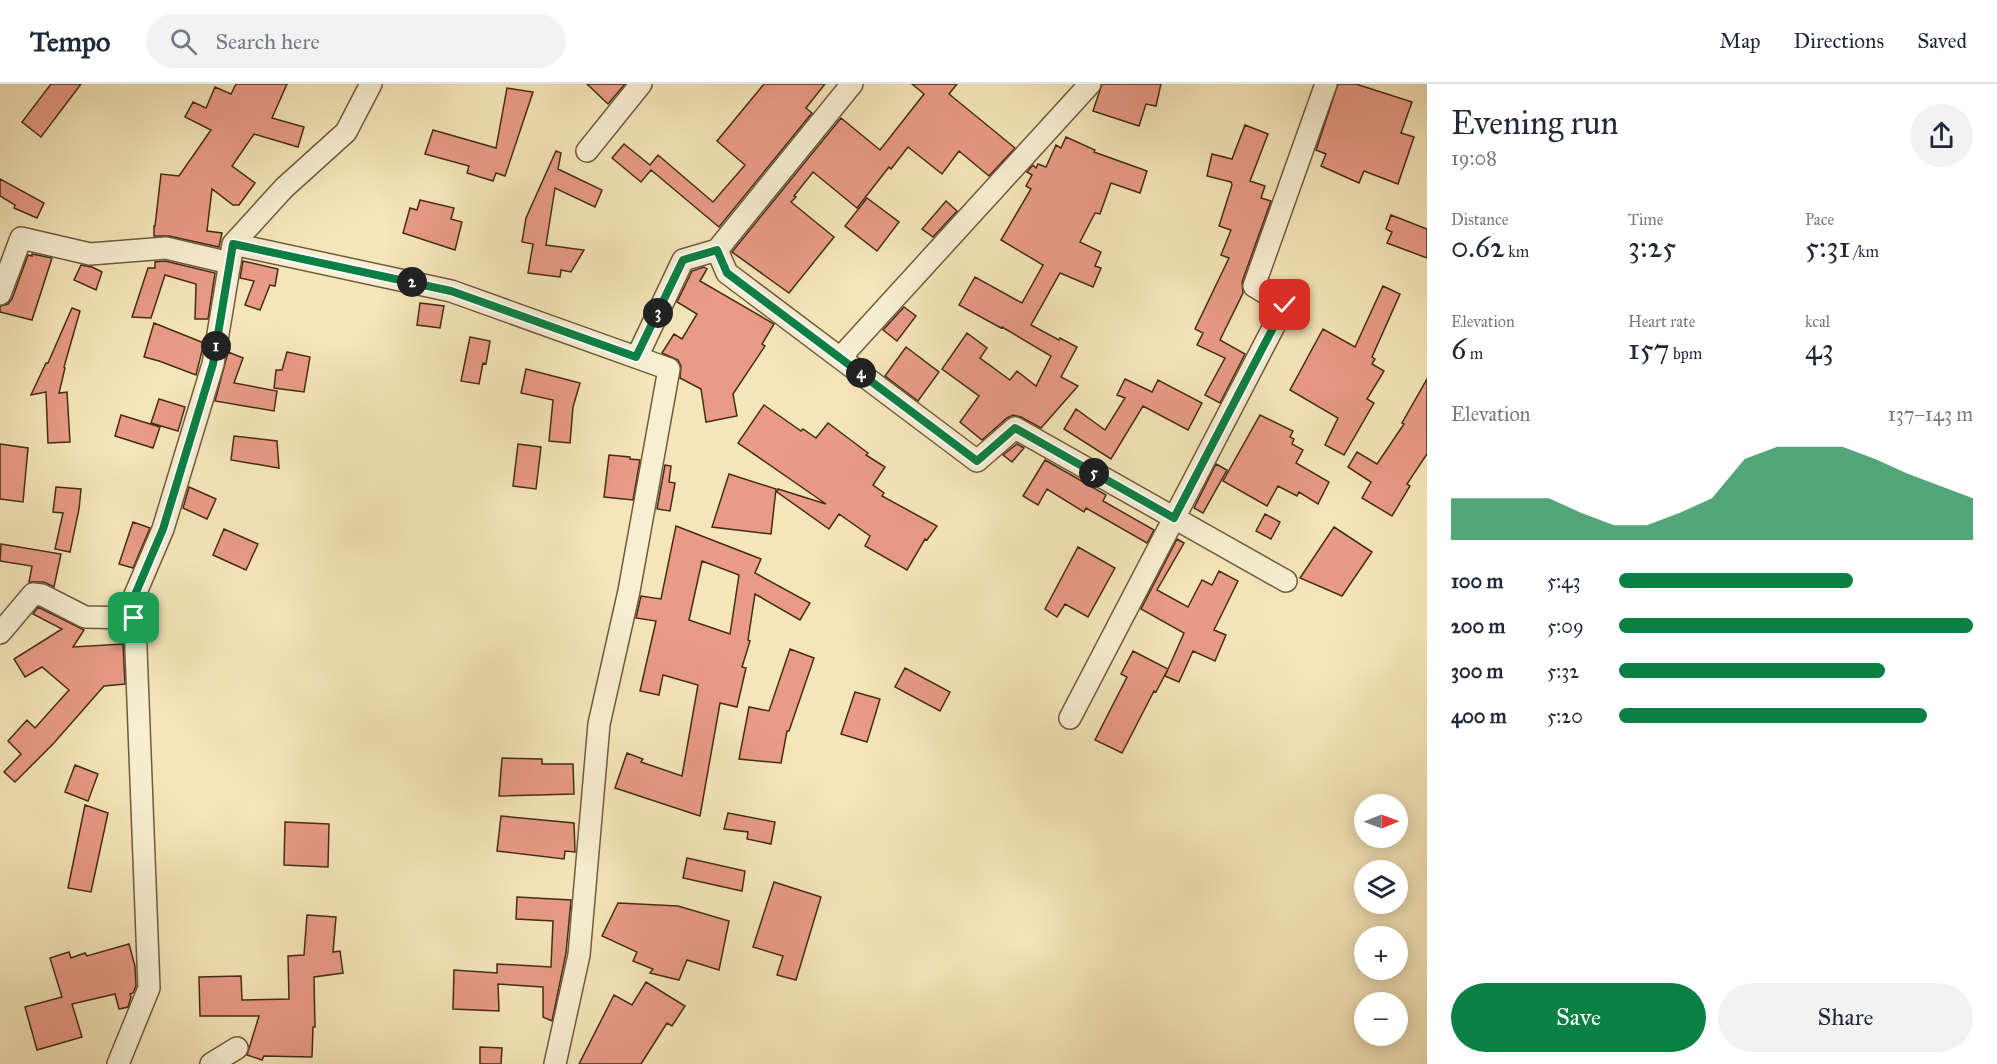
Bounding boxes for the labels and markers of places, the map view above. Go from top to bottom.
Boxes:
pin: 2 [397,267,427,297]
pin [1259,279,1310,330]
pin: 3 [643,298,673,328]
pin: 1 [201,331,231,361]
pin: 4 [846,358,876,388]
pin: 5 [1079,458,1109,488]
pin [108,592,159,643]

